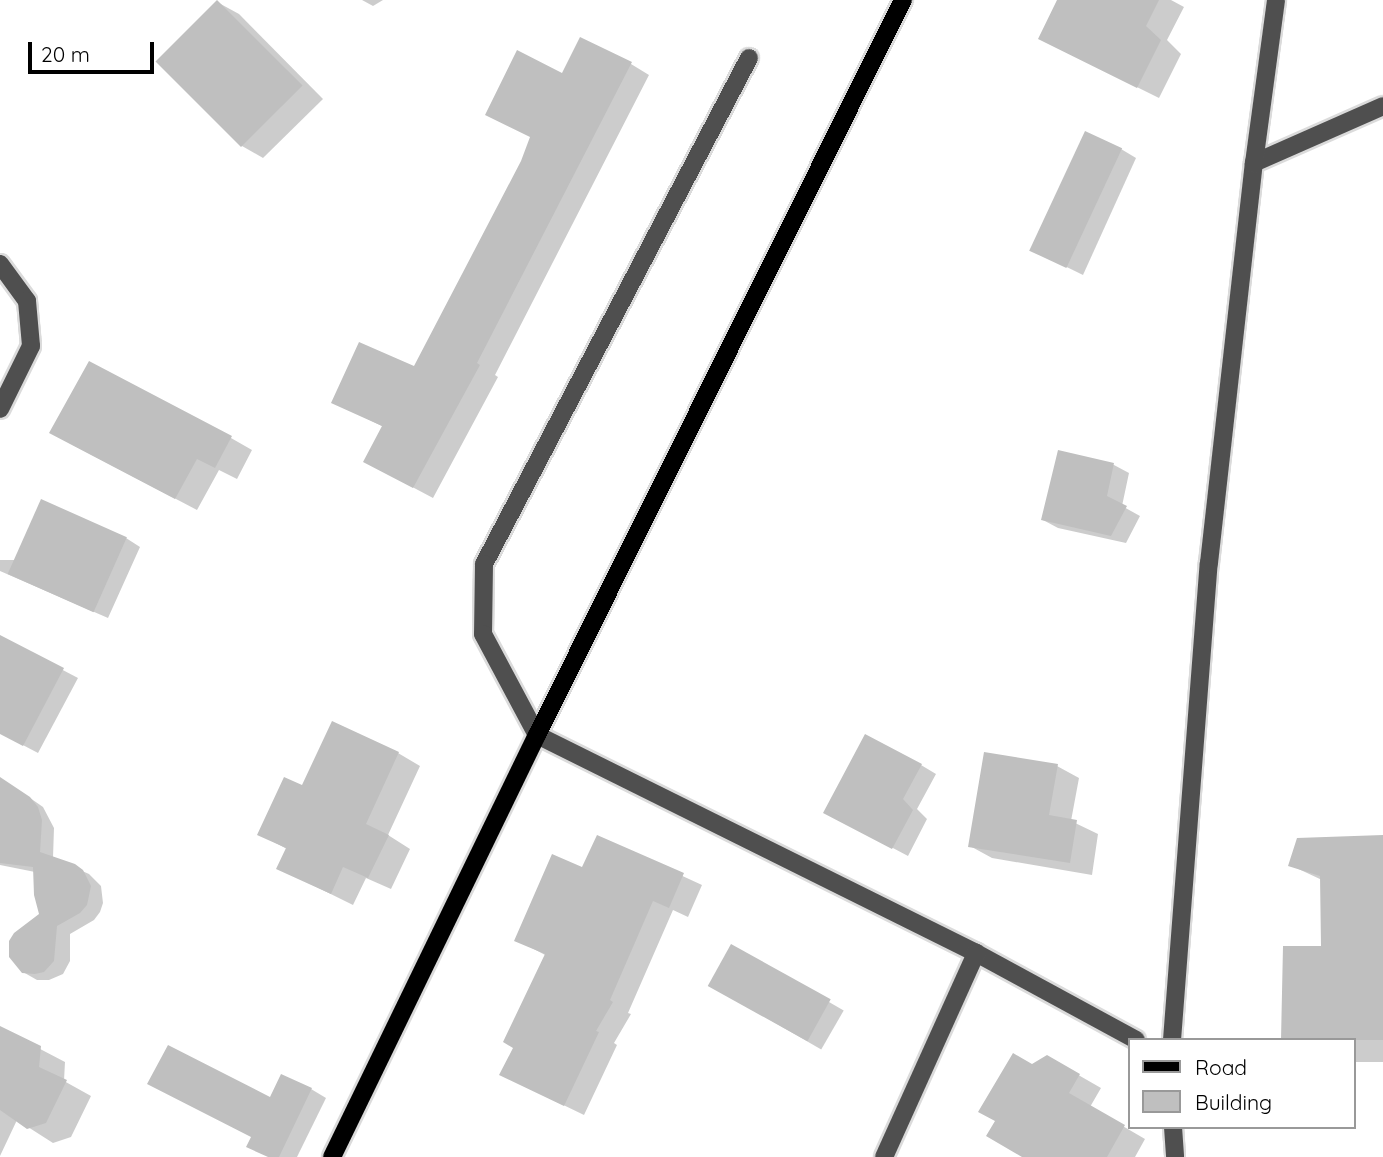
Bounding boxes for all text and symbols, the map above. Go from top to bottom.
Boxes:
scale bar [32,28,158,72]
text: 20 m [41,41,90,67]
legend [1128,1038,1355,1129]
text: Road [1195,1054,1247,1080]
text: Building [1195,1089,1272,1115]

